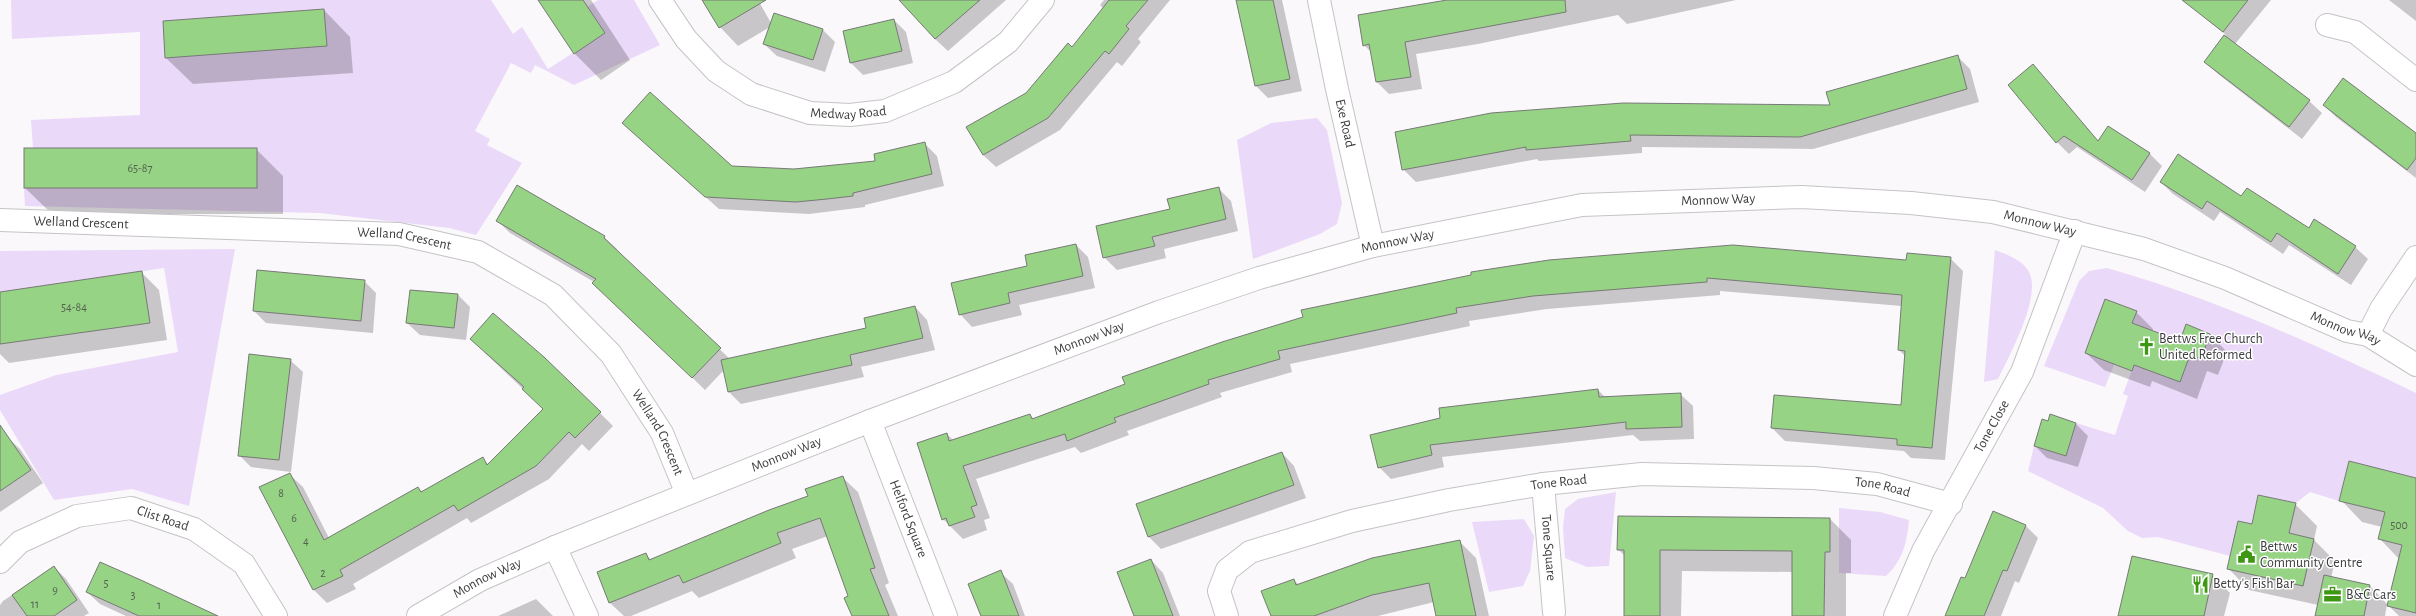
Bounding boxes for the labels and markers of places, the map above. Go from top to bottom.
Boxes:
place label: Bettws Free Church United Reformed [2159,332,2263,362]
church icon: Bettws Free Church United Reformed [2136,337,2156,357]
place label: Bettws Community Centre [2260,540,2362,570]
public building icon: Bettws Community Centre [2237,545,2257,565]
restaurant icon: Betty's Fish Bar [2190,574,2210,594]
place label: Betty's Fish Bar [2213,577,2295,591]
office icon: B&C Cars [2323,585,2343,605]
place label: B&C Cars [2346,588,2396,602]

